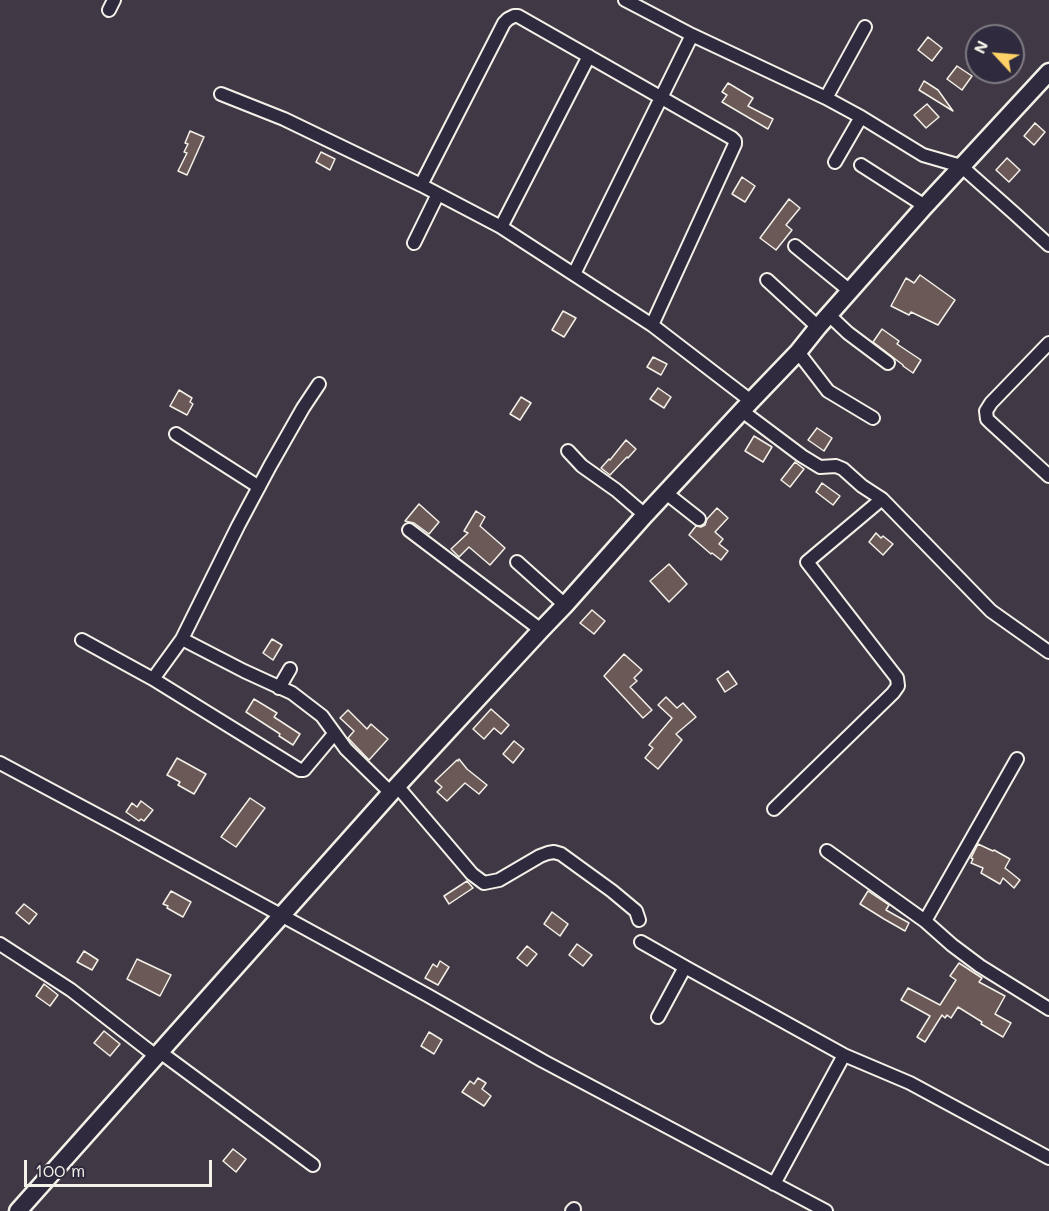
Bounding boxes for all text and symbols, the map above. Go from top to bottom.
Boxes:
north arrow [965,24,1025,84]
text: N [968,37,992,57]
scale bar [27,1148,214,1186]
text: 100 m [35,1158,85,1182]

